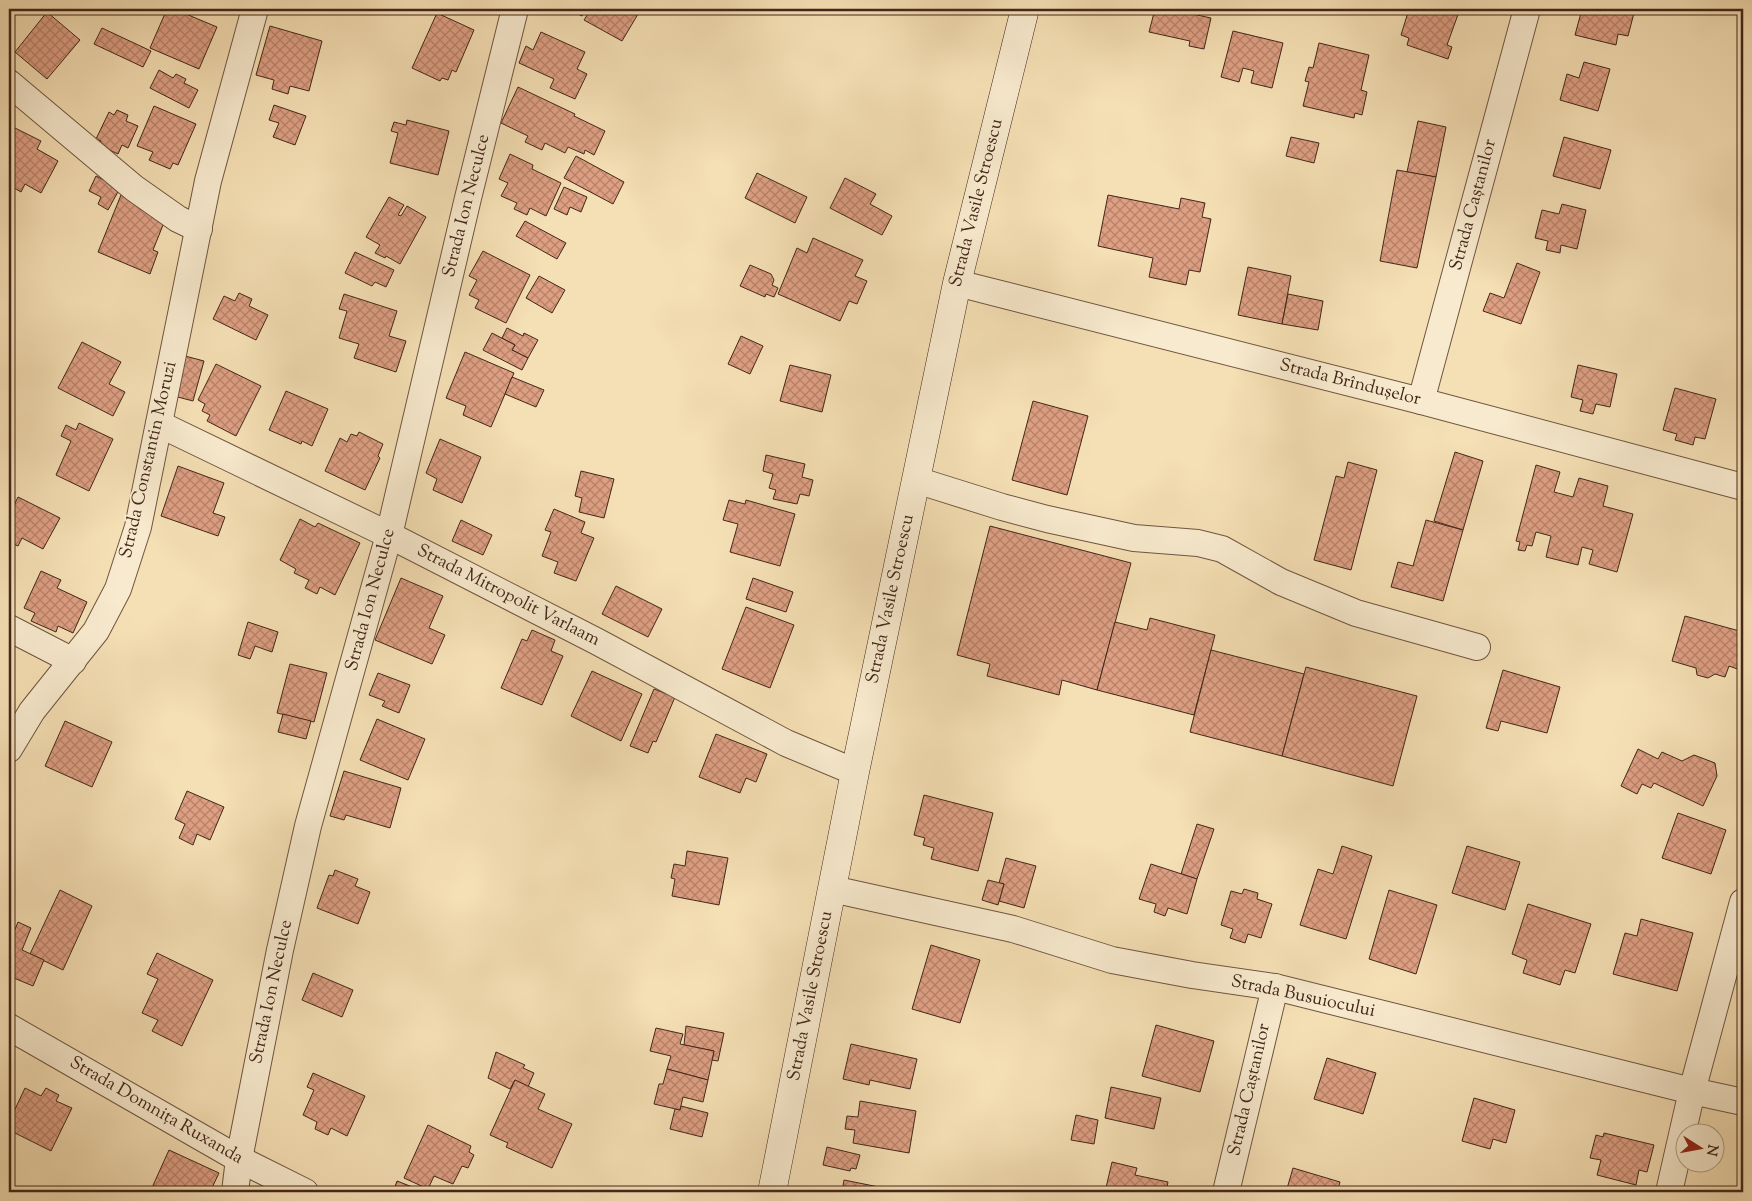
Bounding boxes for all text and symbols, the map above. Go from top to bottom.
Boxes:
street label: Strada Vasile Stroescu [944,116,1010,290]
street label: Strada Ion Neculce [437,132,497,280]
street label: Strada Caștanilor [1444,136,1504,274]
street label: Strada Brîndușelor [1277,353,1424,413]
street label: Strada Constantin Moruzi [114,359,184,561]
street label: Strada Vasile Stroescu [860,512,922,686]
street label: Strada Ion Neculce [339,526,403,674]
street label: Strada Mitropolit Varlaam [412,538,604,654]
street label: Strada Vasile Stroescu [782,909,840,1083]
street label: Strada Ion Neculce [244,918,300,1066]
street label: Strada Busuiocului [1228,969,1378,1025]
street label: Strada Caștanilor [1222,1021,1278,1159]
street label: Strada Domnița Ruxanda [64,1051,248,1171]
north arrow [1674,1124,1724,1174]
text: N [1700,1143,1722,1157]

